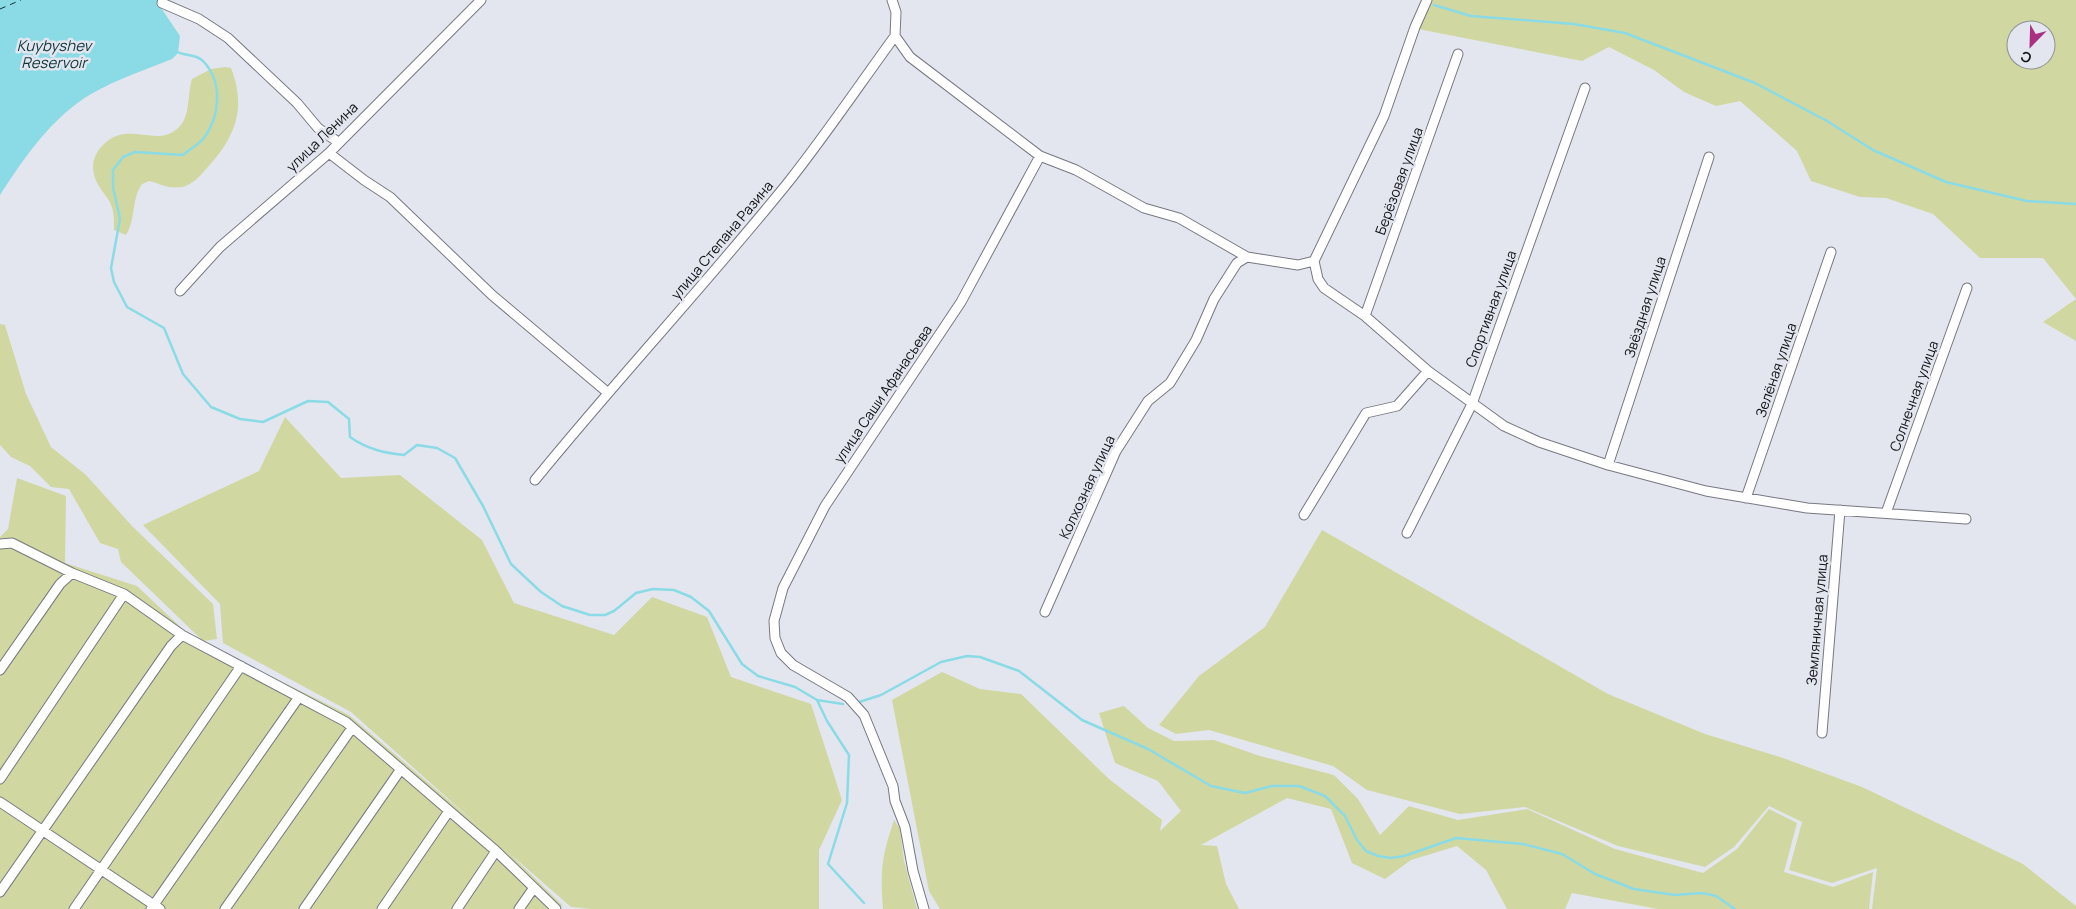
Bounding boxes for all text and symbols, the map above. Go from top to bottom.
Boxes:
north arrow [2006,20,2056,70]
water label: Kuybyshev Reservoir [17,35,94,73]
text: С [2017,47,2034,68]
street label: улица Ленина [282,98,362,176]
street label: Берёзовая улица [1370,124,1427,237]
street label: улица Степана Разина [666,176,777,303]
street label: Спортивная улица [1461,248,1521,370]
street label: Звёздная улица [1619,254,1670,360]
street label: Зелёная улица [1750,320,1801,420]
street label: улица Саши Афанасьева [829,321,936,467]
street label: Солнечная улица [1885,338,1942,454]
street label: Колхозная улица [1054,432,1119,542]
street label: Земляничная улица [1801,553,1832,686]

